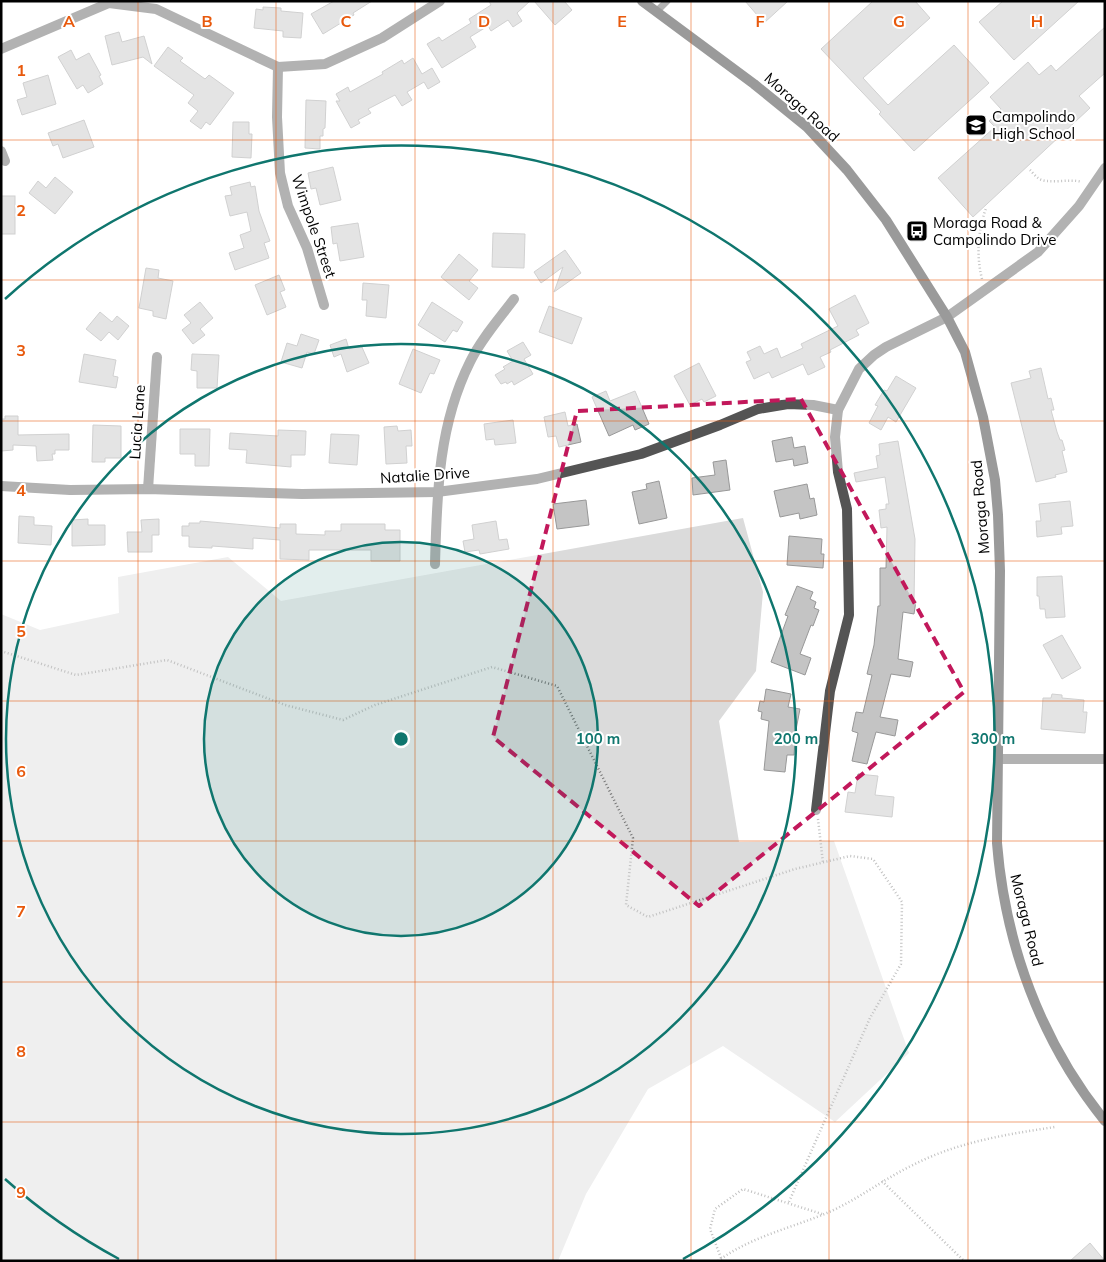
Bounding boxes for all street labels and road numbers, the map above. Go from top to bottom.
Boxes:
street label: Moraga Road [761,68,843,146]
street label: Wimpole Street [287,172,341,280]
street label: Lucia Lane [125,384,149,460]
street label: Moraga Road [966,459,994,555]
street label: Natalie Drive [379,462,471,488]
street label: Moraga Road [1006,872,1048,968]

